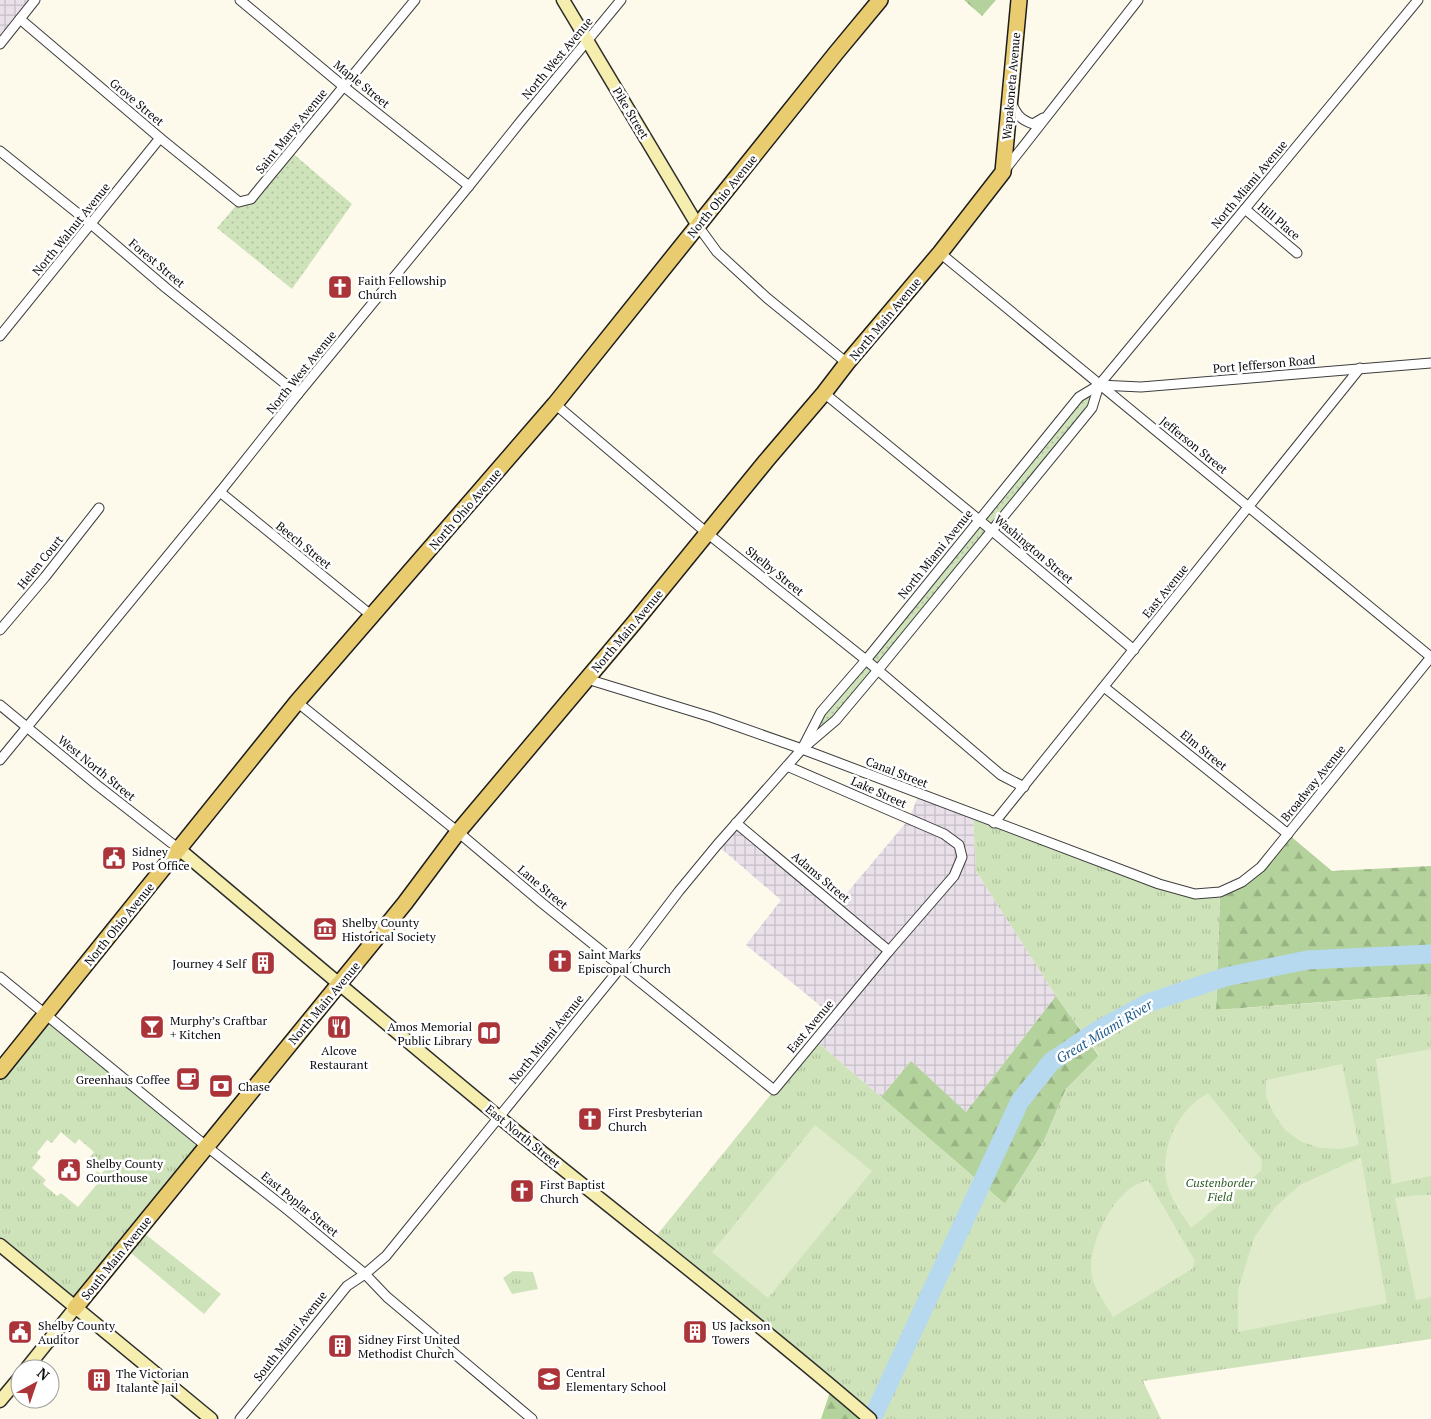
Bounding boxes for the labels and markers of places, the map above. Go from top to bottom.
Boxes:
place label: Faith Fellowship Church [358,273,446,302]
church icon: Faith Fellowship Church [327,274,353,300]
place label: Sidney Post Office [132,844,190,873]
public building icon: Sidney Post Office [101,845,127,871]
place label: Shelby County Historical Society [342,915,437,944]
museum icon: Shelby County Historical Society [312,916,338,942]
place label: Saint Marks Episcopal Church [578,947,671,976]
church icon: Saint Marks Episcopal Church [547,948,573,974]
building icon: Journey 4 Self [250,950,276,976]
place label: Journey 4 Self [172,956,247,971]
place label: Murphy’s Craftbar + Kitchen [170,1013,267,1042]
bar icon: Murphy’s Craftbar + Kitchen [139,1014,165,1040]
restaurant icon: Alcove Restaurant [326,1014,352,1040]
place label: Amos Memorial Public Library [387,1019,473,1048]
library icon: Amos Memorial Public Library [476,1020,502,1046]
place label: Alcove Restaurant [310,1043,369,1072]
cafe icon: Greenhaus Coffee [175,1066,201,1092]
place label: Greenhaus Coffee [76,1072,170,1087]
bank icon: Chase [208,1073,234,1099]
place label: Chase [238,1079,270,1094]
place label: First Presbyterian Church [608,1105,703,1134]
church icon: First Presbyterian Church [577,1106,603,1132]
place label: Shelby County Courthouse [86,1156,164,1185]
public building icon: Shelby County Courthouse [56,1157,82,1183]
place label: First Baptist Church [540,1177,606,1206]
church icon: First Baptist Church [509,1178,535,1204]
place label: Shelby County Auditor [38,1318,116,1347]
place label: US Jackson Towers [712,1318,770,1347]
public building icon: Shelby County Auditor [7,1319,33,1345]
building icon: US Jackson Towers [682,1319,708,1345]
place label: Sidney First United Methodist Church [358,1332,460,1361]
building icon: Sidney First United Methodist Church [327,1333,353,1359]
place label: Central Elementary School [566,1365,667,1394]
place label: The Victorian Italante Jail [116,1366,189,1395]
school or university icon: Central Elementary School [536,1366,562,1392]
building icon: The Victorian Italante Jail [86,1367,112,1393]

